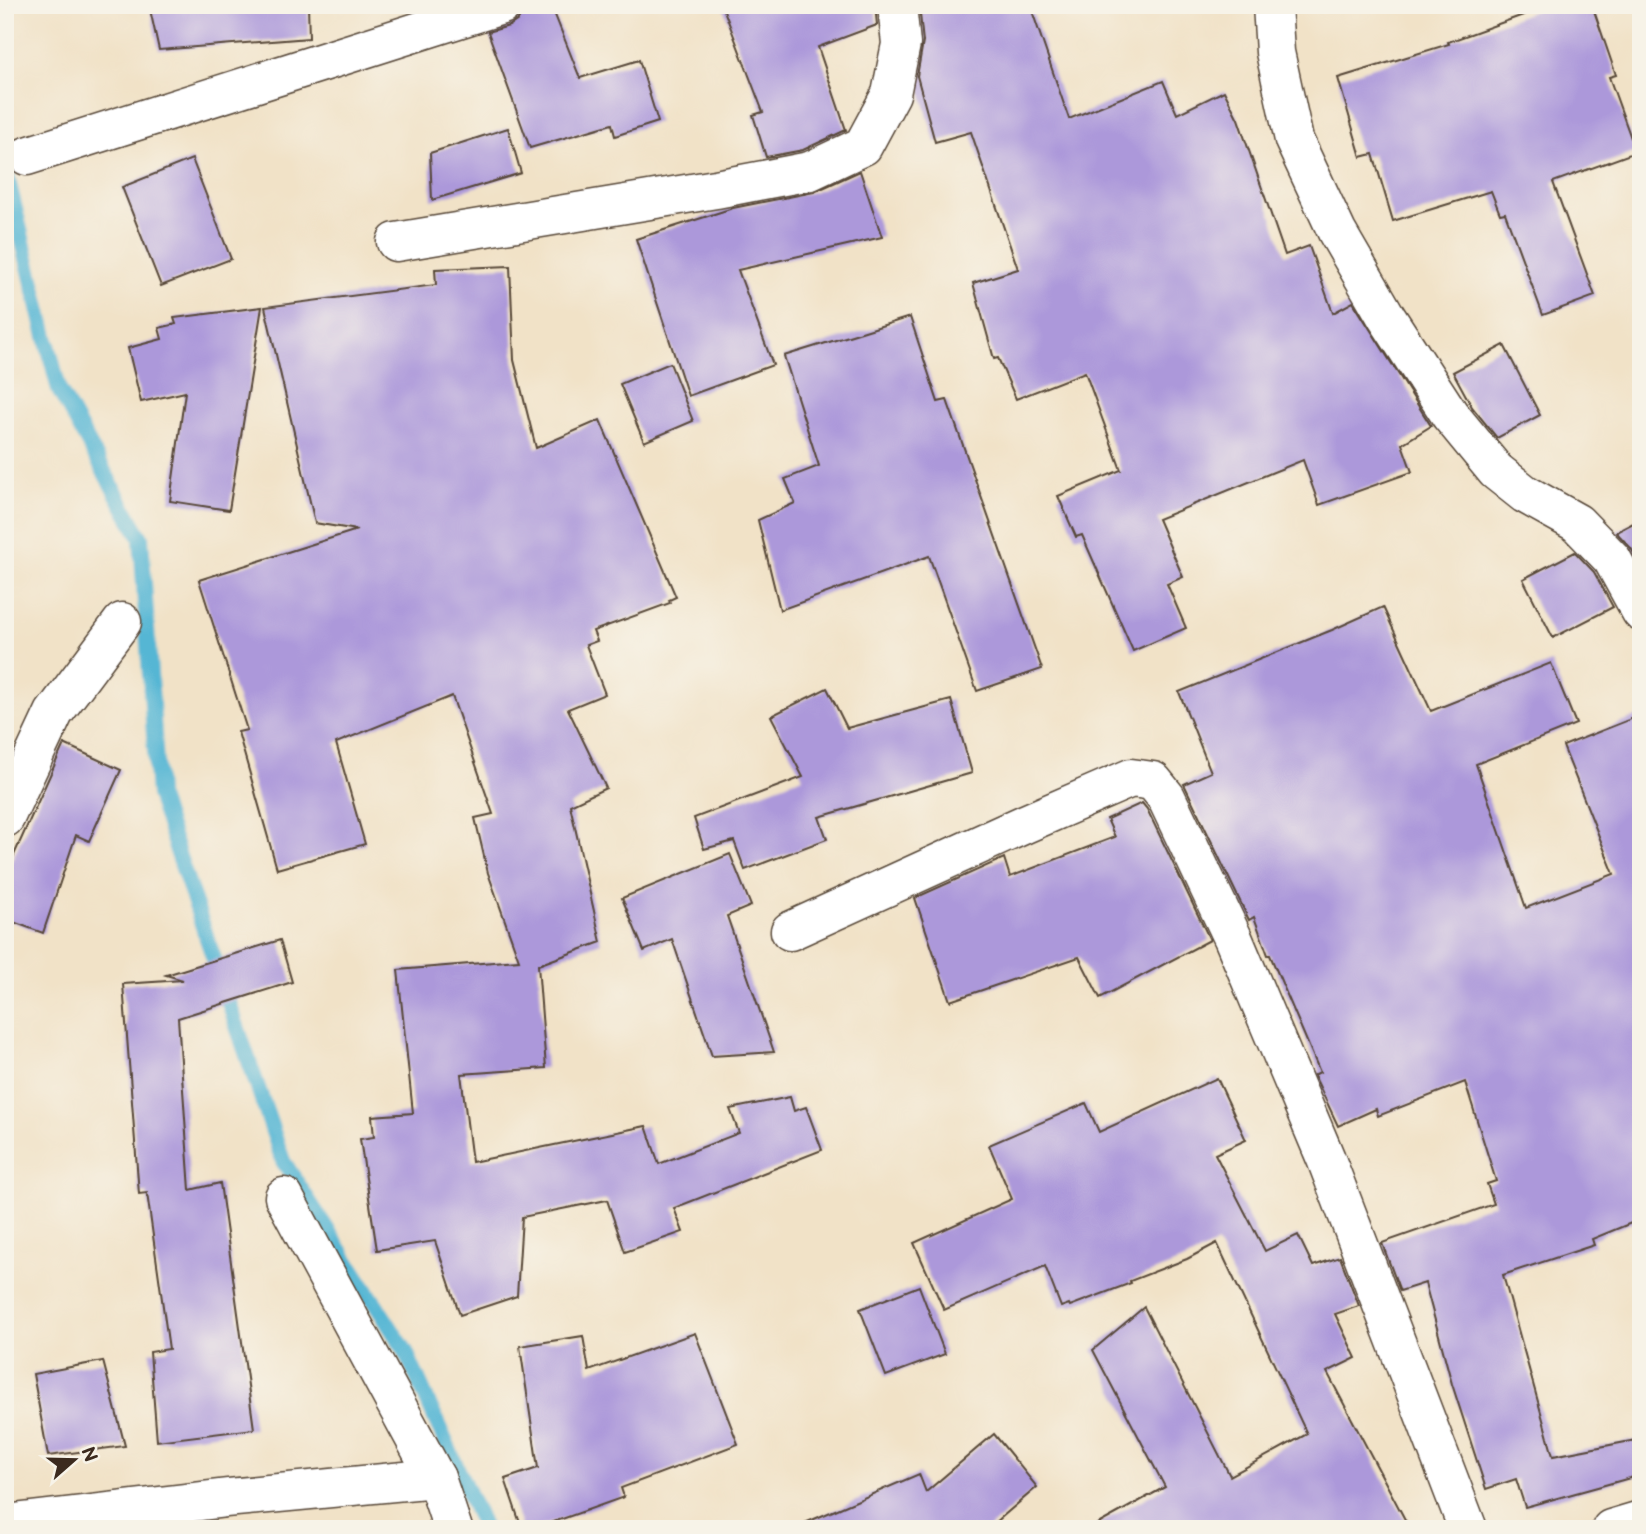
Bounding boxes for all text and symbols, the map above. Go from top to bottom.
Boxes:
north arrow [38,1426,108,1496]
text: N [75,1444,102,1465]

